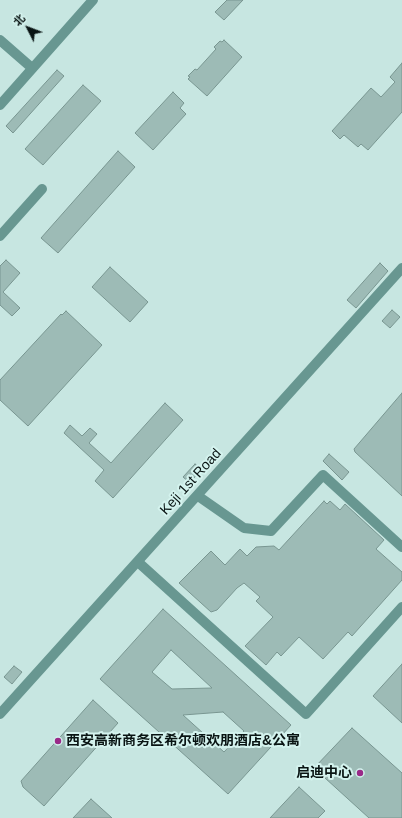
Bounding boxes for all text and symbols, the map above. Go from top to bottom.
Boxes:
north arrow [8,8,48,48]
text: 北 [11,12,27,28]
street label: Keji 1st Road [157,445,225,519]
place label: 西安高新商务区希尔顿欢朋酒店&公寓 [66,733,300,749]
marker: 西安高新商务区希尔顿欢朋酒店&公寓 [53,736,63,746]
place label: 启迪中心 [296,765,352,781]
marker: 启迪中心 [355,768,365,778]

